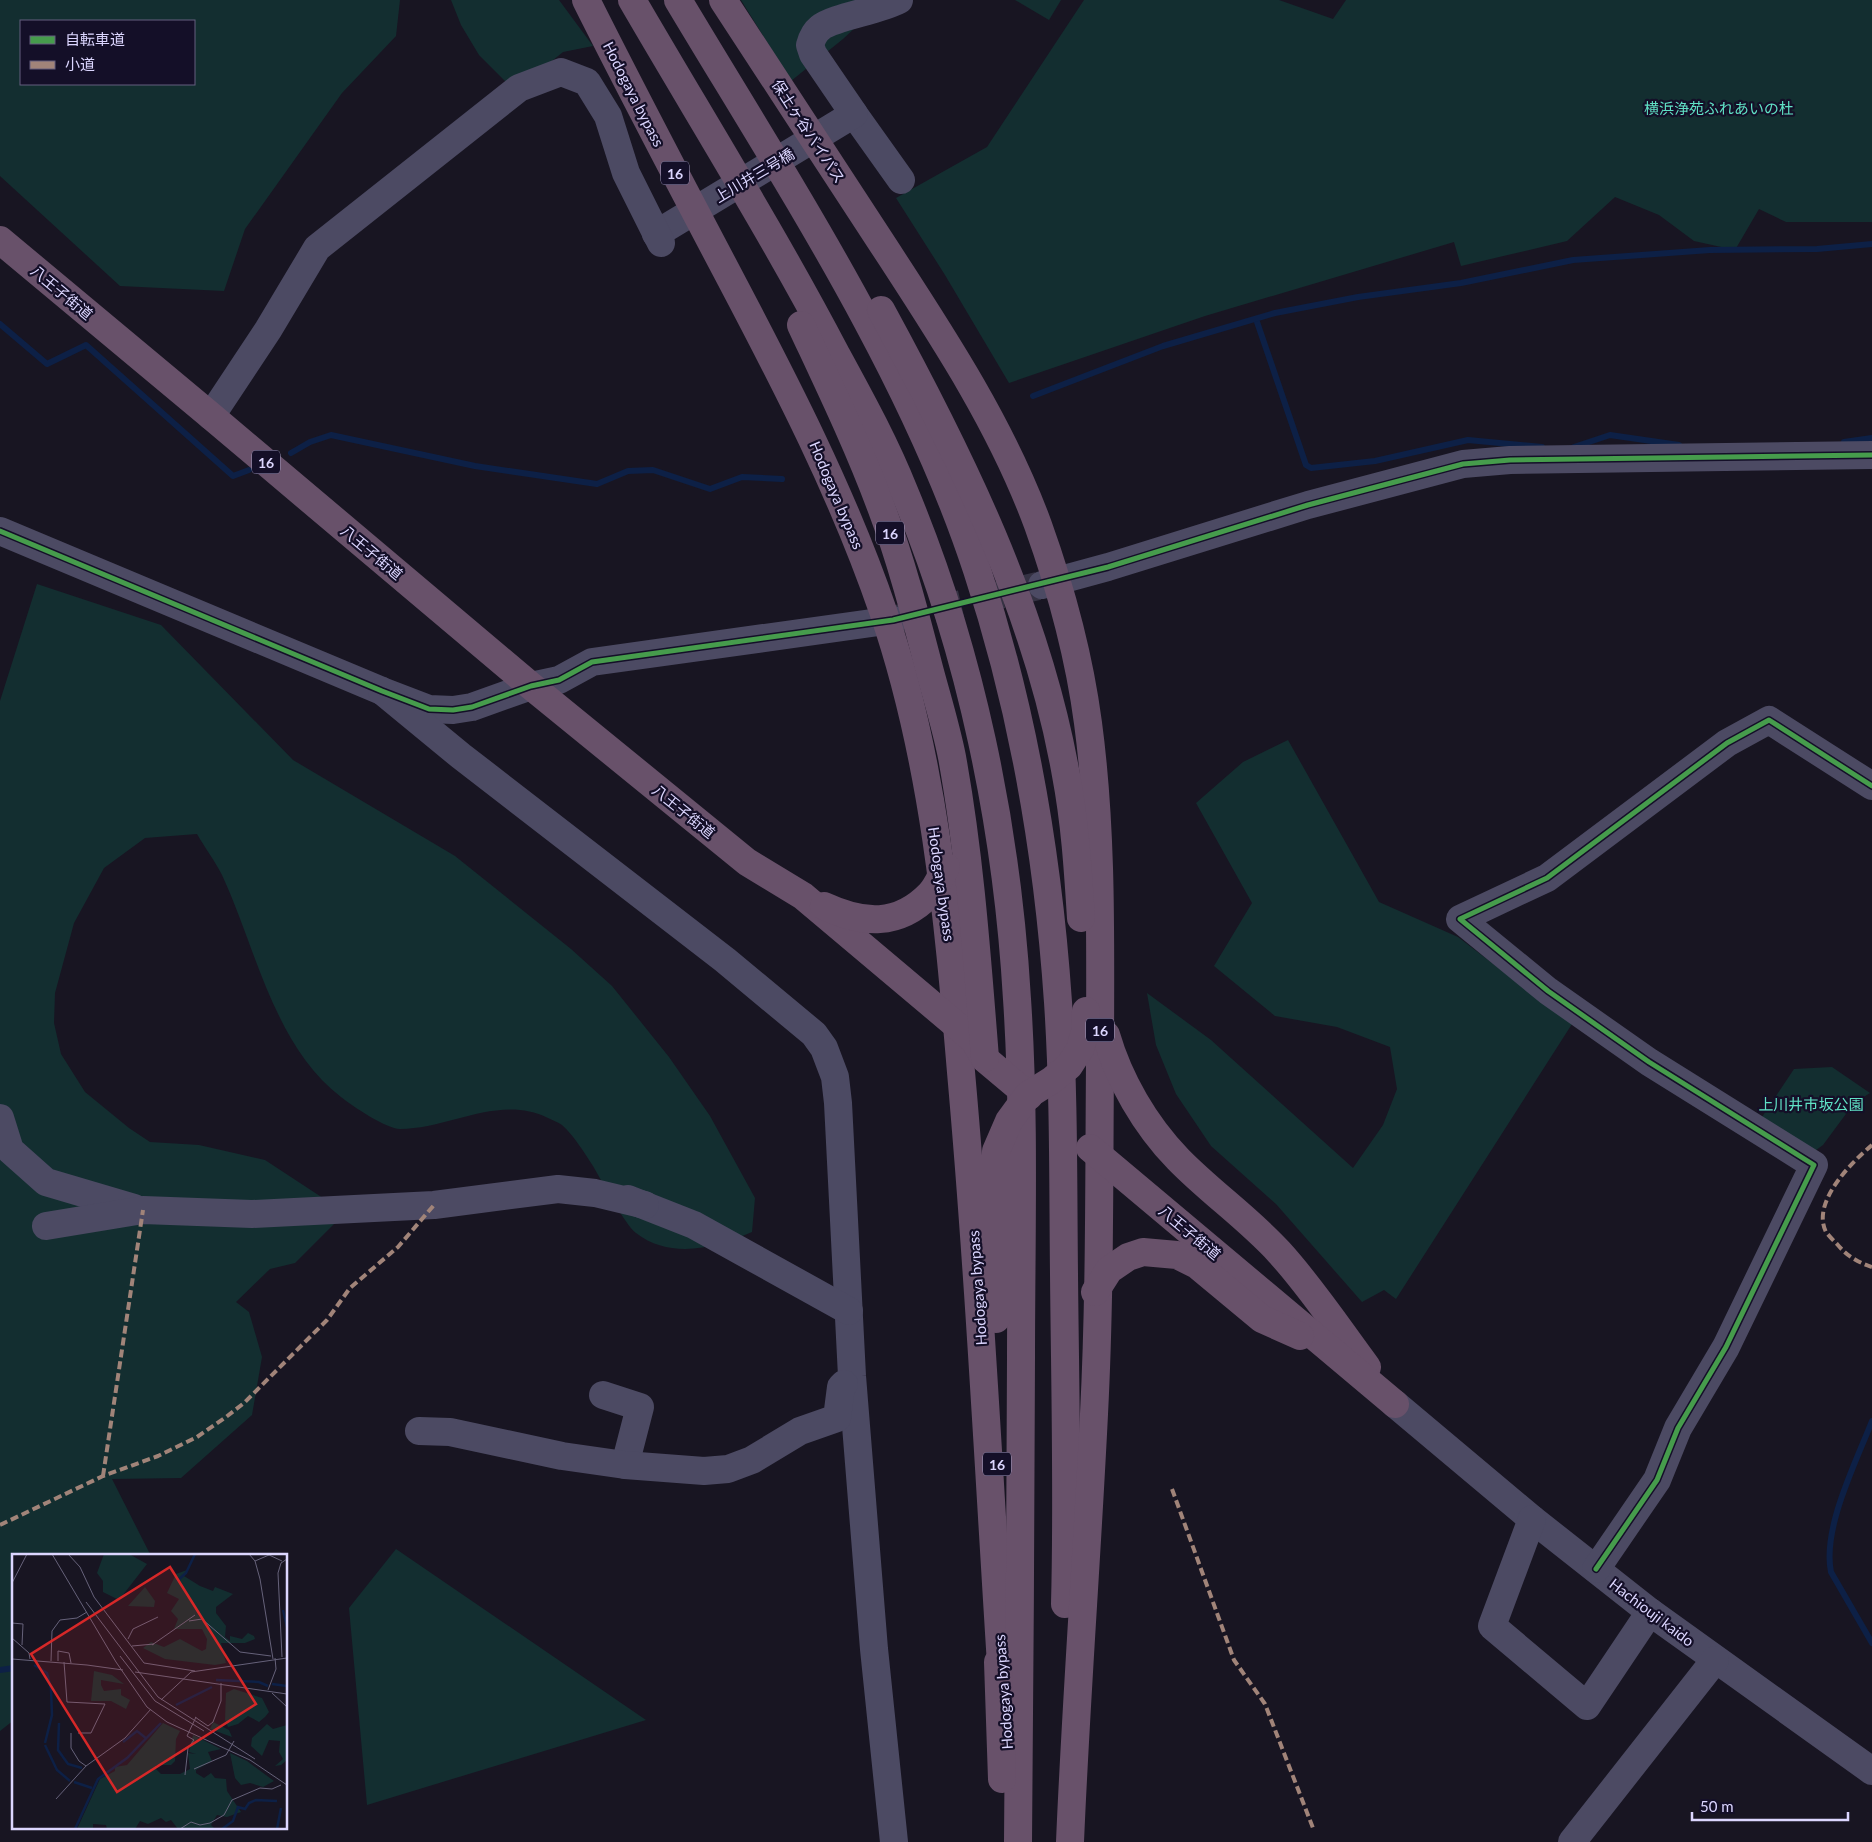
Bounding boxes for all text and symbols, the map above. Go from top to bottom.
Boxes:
legend [20,20,195,85]
text: 自転車道 [65,30,125,48]
street label: Hodogaya bypass [600,39,668,149]
text: 小道 [65,55,95,73]
street label: 保土ヶ谷バイパス [769,76,849,186]
park label: 横浜浄苑ふれあいの杜 [1644,99,1794,117]
street label: 上川井三号橋 [711,144,797,206]
road number: 16 [661,162,689,184]
street label: 八王子街道 [27,261,97,323]
street label: Hodogaya bypass [806,438,868,552]
road number: 16 [252,451,280,474]
street label: 八王子街道 [337,521,407,583]
road number: 16 [876,522,904,544]
street label: 八王子街道 [649,780,719,842]
street label: Hodogaya bypass [925,826,959,942]
road number: 16 [1086,1018,1114,1042]
park label: 上川井市坂公園 [1758,1095,1864,1113]
street label: 八王子街道 [1155,1201,1225,1263]
street label: Hodogaya bypass [964,1230,990,1346]
road number: 16 [983,1452,1011,1476]
inset map [12,1554,288,1830]
street label: Hachiouji kaido [1606,1574,1698,1650]
street label: Hodogaya bypass [990,1634,1016,1750]
scale bar [1692,1790,1848,1822]
text: 50 m [1700,1797,1734,1815]

